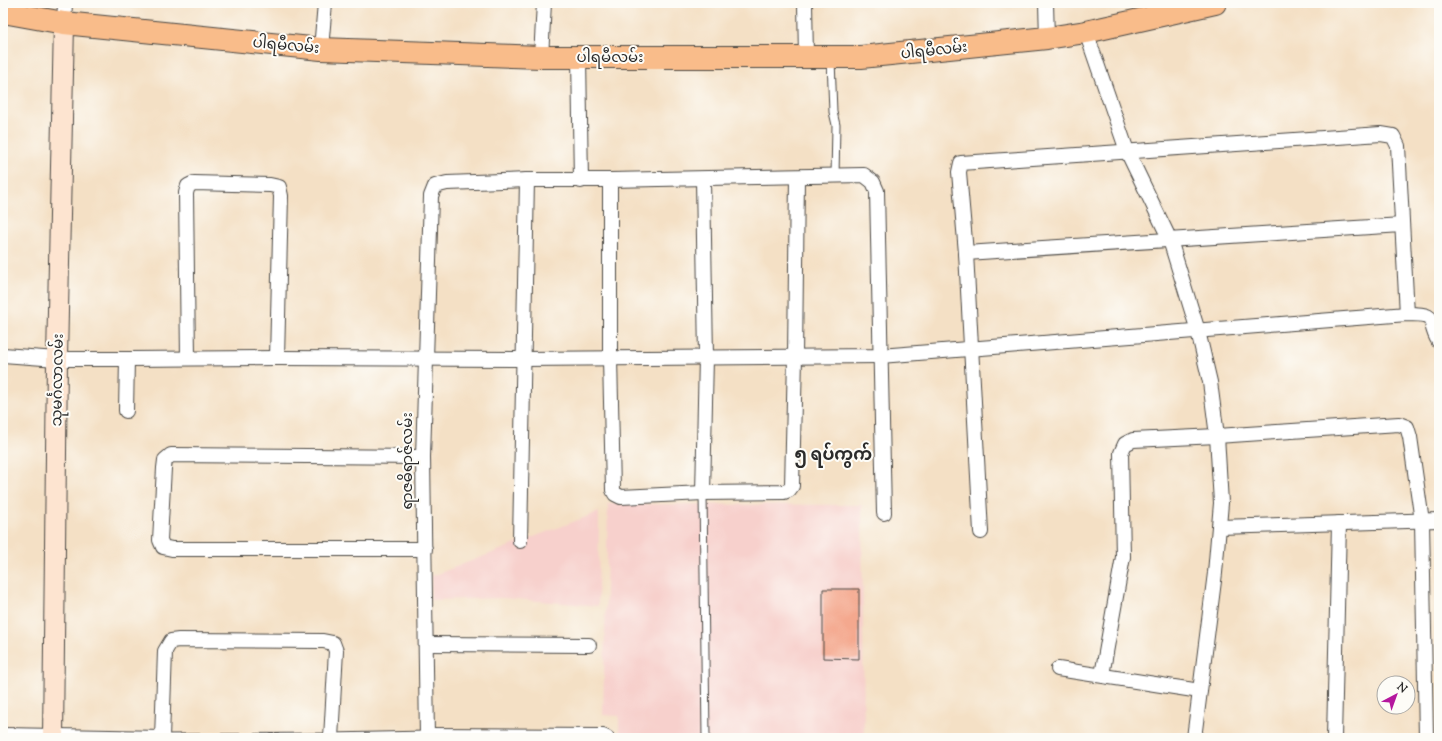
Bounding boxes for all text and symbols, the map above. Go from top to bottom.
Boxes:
street label: ပါရမီလမ်း [252,32,320,60]
street label: ပါရမီလမ်း [900,37,968,65]
street label: ပါရမီလမ်း [577,47,643,69]
street label: သုမင်္ဂလာလမ်း [46,333,70,427]
street label: ရာဇဓိရာဇ်လမ်း [397,412,419,510]
district label: ၅ ရပ်ကွက် [794,442,872,468]
north arrow [1376,675,1416,715]
text: N [1393,679,1411,697]

